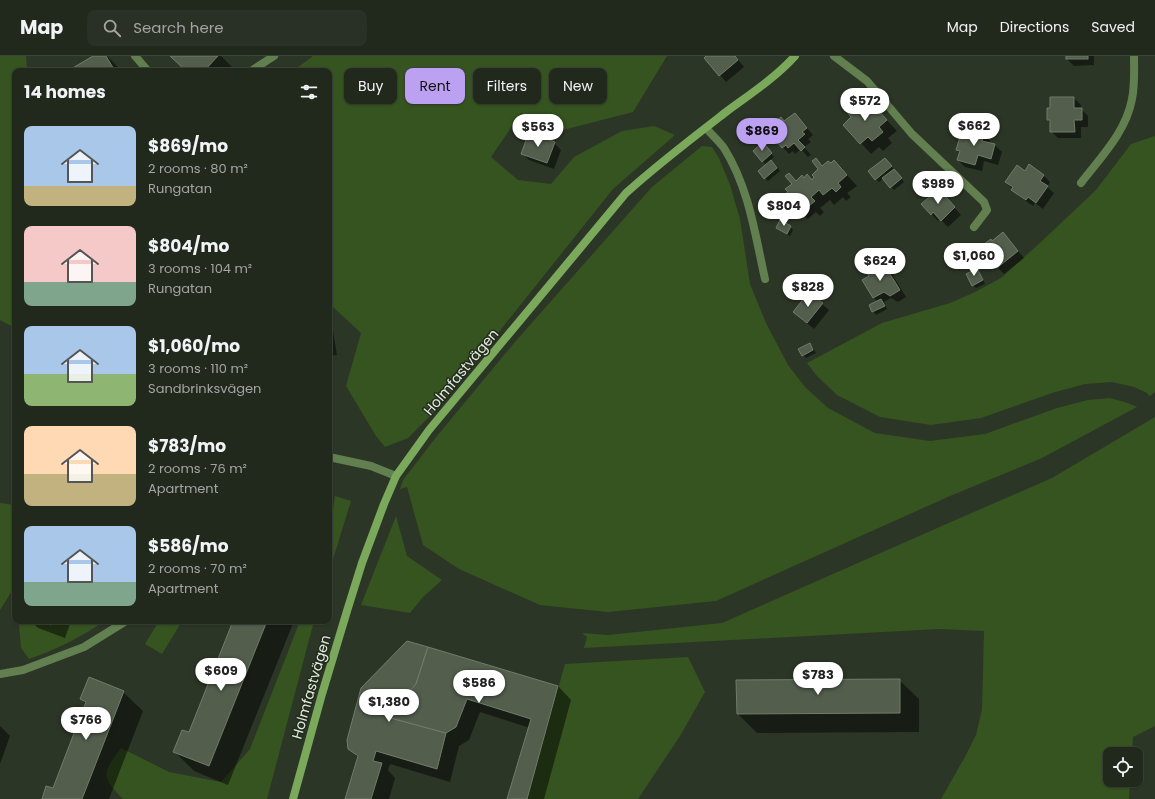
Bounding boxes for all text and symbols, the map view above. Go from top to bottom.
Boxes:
search box [87,10,367,46]
text: Map [20,14,63,41]
icon: search [101,17,123,39]
text: Search here [133,17,224,38]
text: Map [947,17,978,37]
text: Directions [1000,17,1069,37]
text: Saved [1091,17,1135,37]
chip: Buy [344,68,397,104]
chip: Rent [405,68,465,104]
chip: Filters [473,68,541,104]
chip: New [549,68,607,104]
text: 14 homes [24,80,106,104]
icon: filters [298,81,320,103]
pin: $572 [841,88,889,122]
text: $572 [849,91,881,110]
pin: $662 [950,113,998,147]
pin: $563 [514,114,562,148]
text: $662 [958,116,990,135]
text: $563 [521,117,555,136]
pin: $869 [738,118,786,152]
text: $869 [745,121,779,140]
text: $869/mo [148,134,228,158]
icon: home [56,142,104,190]
text: 2 rooms · 80 m² [148,159,248,178]
pin: $989 [914,171,962,205]
text: $989 [922,174,954,193]
text: Rungatan [148,179,212,198]
pin: $804 [760,193,808,227]
text: $804 [767,196,801,215]
text: $804/mo [148,234,229,258]
icon: home [56,242,104,290]
pin: $1,060 [941,243,1007,277]
text: $1,060 [953,246,995,265]
pin: $624 [856,248,904,282]
text: $624 [863,251,897,270]
text: 3 rooms · 104 m² [148,259,252,278]
pin: $828 [784,274,832,308]
text: $828 [792,277,824,296]
text: Rungatan [148,279,212,298]
street label: Holmfastvägen [419,324,503,420]
text: $1,060/mo [148,334,240,358]
icon: home [56,342,104,390]
text: 3 rooms · 110 m² [148,359,248,378]
text: Sandbrinksvägen [148,379,261,398]
text: $783/mo [148,434,226,458]
icon: home [56,442,104,490]
text: 2 rooms · 76 m² [148,459,247,478]
text: Apartment [148,479,218,498]
text: $586/mo [148,534,229,558]
icon: home [56,542,104,590]
text: 2 rooms · 70 m² [148,559,247,578]
text: Apartment [148,579,218,598]
street label: Holmfastvägen [287,633,335,741]
pin: $609 [197,658,245,692]
text: $609 [204,661,238,680]
pin: $783 [794,662,842,696]
text: $783 [802,665,834,684]
pin: $586 [455,670,503,704]
text: $586 [462,673,496,692]
pin: $1,380 [356,689,422,723]
text: $1,380 [368,692,410,711]
pin: $766 [62,707,110,741]
text: $766 [70,710,102,729]
map controls [1103,747,1143,787]
button: locate [1103,747,1143,787]

